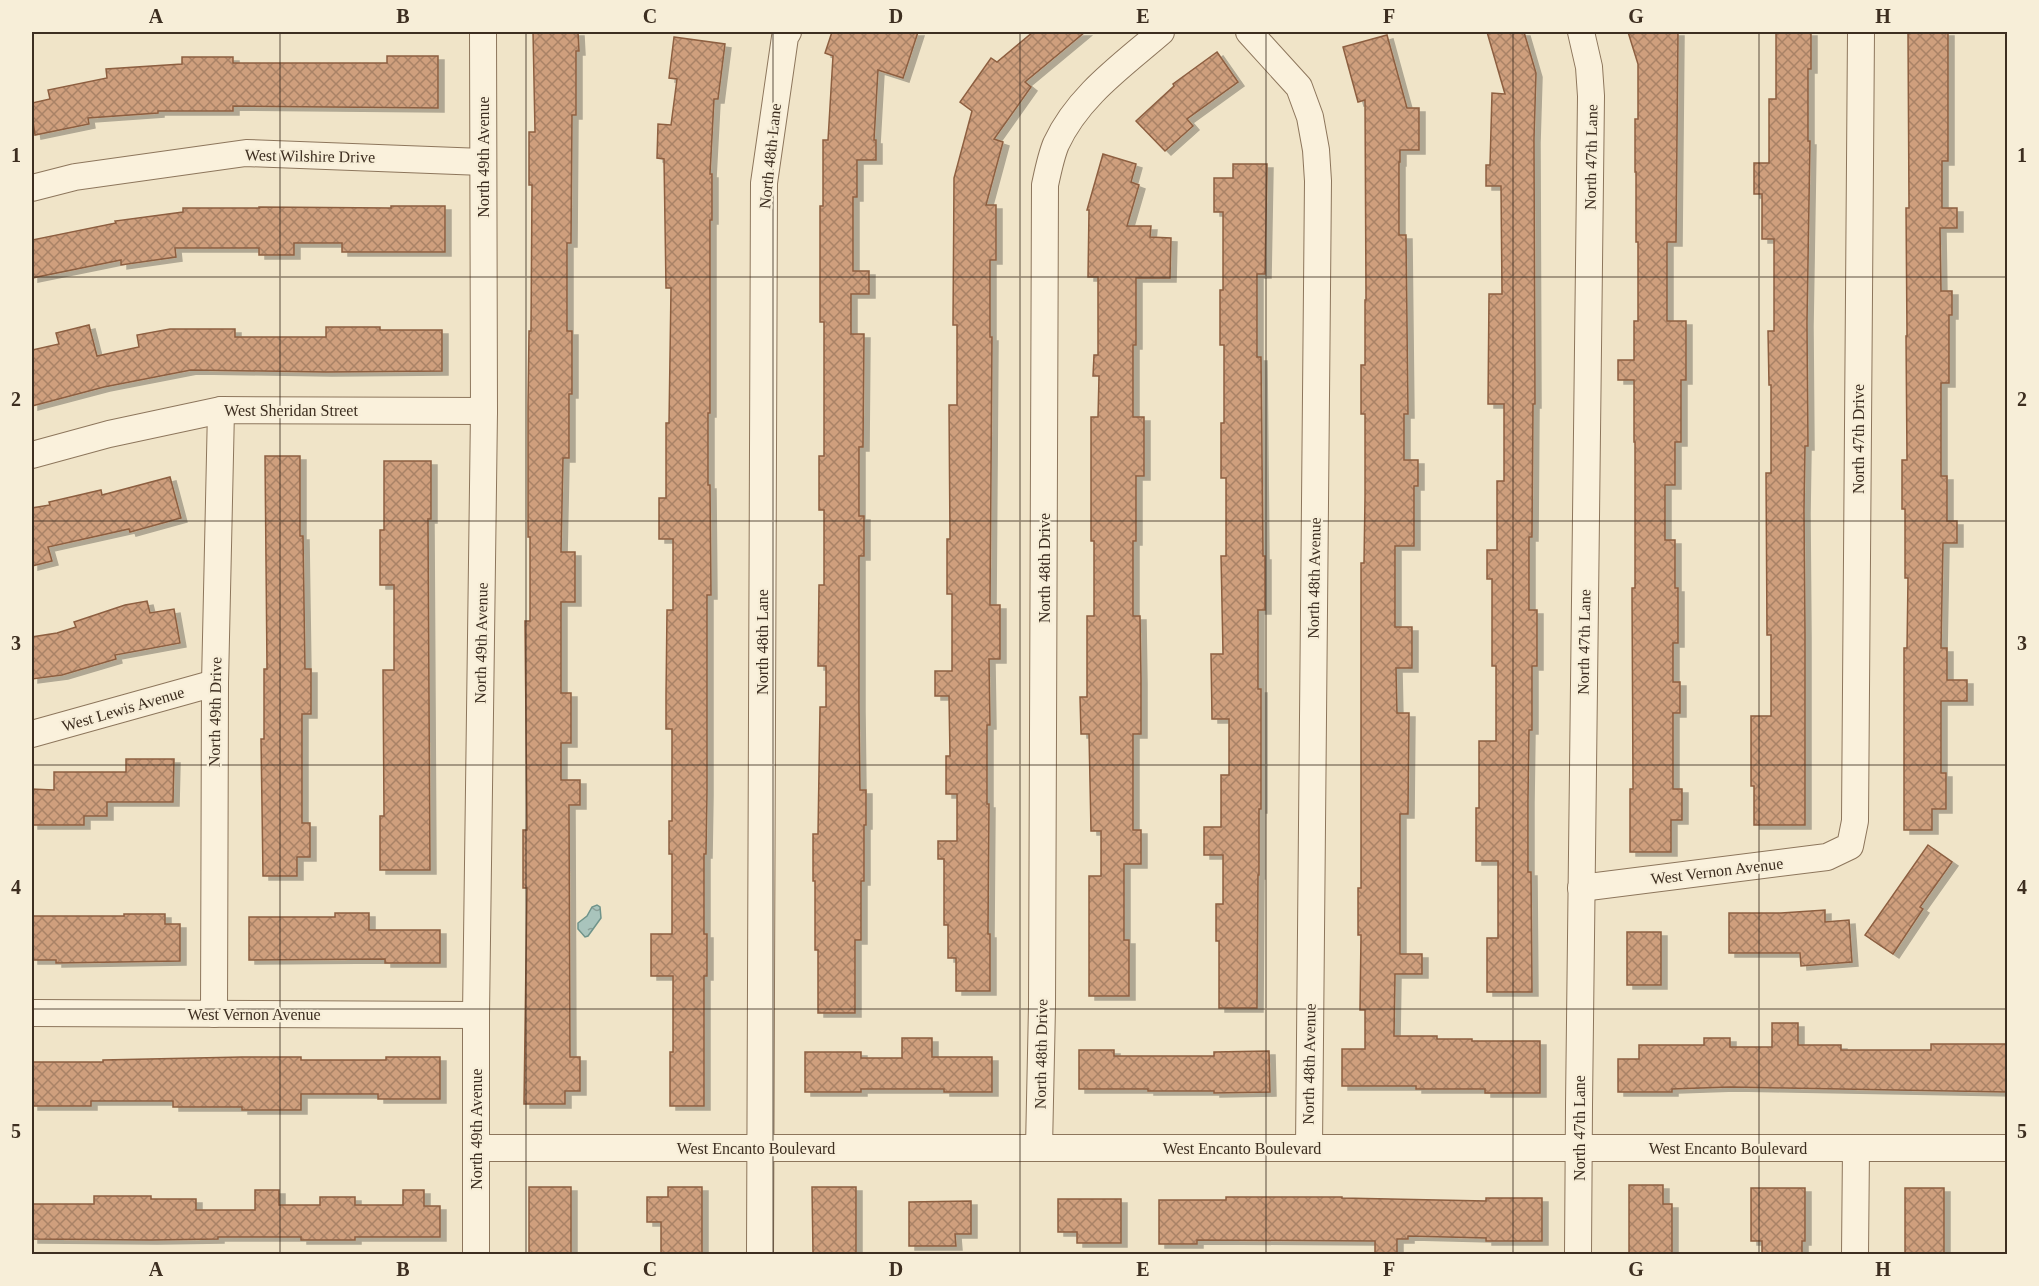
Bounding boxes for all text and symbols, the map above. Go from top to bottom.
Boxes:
text: A [149,5,164,27]
text: B [396,5,410,27]
text: C [643,5,657,27]
text: D [889,5,903,27]
text: E [1136,5,1150,27]
text: F [1383,5,1395,27]
text: G [1628,5,1644,27]
text: H [1875,5,1891,27]
street label: North 49th Avenue [475,96,492,218]
street label: North 48th Lane [756,103,784,209]
street label: North 47th Lane [1582,104,1600,210]
text: 1 [11,144,21,166]
text: 1 [2017,144,2027,166]
street label: West Wilshire Drive [245,146,375,166]
street label: North 47th Drive [1850,384,1867,494]
text: 2 [11,388,21,410]
text: 2 [2017,388,2027,410]
street label: West Sheridan Street [224,402,358,419]
street label: North 48th Drive [1036,513,1053,623]
street label: North 48th Avenue [1304,517,1324,639]
street label: North 49th Avenue [471,582,491,704]
street label: North 48th Lane [754,589,771,695]
street label: North 47th Lane [1575,589,1593,695]
text: 3 [11,632,21,654]
text: 3 [2017,632,2027,654]
street label: North 49th Drive [206,657,224,767]
street label: West Lewis Avenue [60,683,186,735]
street label: West Vernon Avenue [1650,854,1784,888]
text: 4 [11,876,21,898]
text: 4 [2017,876,2027,898]
street label: North 48th Drive [1032,999,1050,1109]
street label: North 48th Avenue [1299,1003,1319,1125]
street label: West Vernon Avenue [187,1006,321,1023]
street label: North 49th Avenue [468,1068,485,1190]
street label: North 47th Lane [1571,1075,1588,1181]
text: 5 [11,1120,21,1142]
text: 5 [2017,1120,2027,1142]
street label: West Encanto Boulevard [677,1140,835,1157]
street label: West Encanto Boulevard [1163,1140,1321,1157]
street label: West Encanto Boulevard [1649,1140,1807,1157]
text: A [149,1258,164,1280]
text: B [396,1258,410,1280]
text: C [643,1258,657,1280]
text: D [889,1258,903,1280]
text: E [1136,1258,1150,1280]
text: F [1383,1258,1395,1280]
text: G [1628,1258,1644,1280]
text: H [1875,1258,1891,1280]

